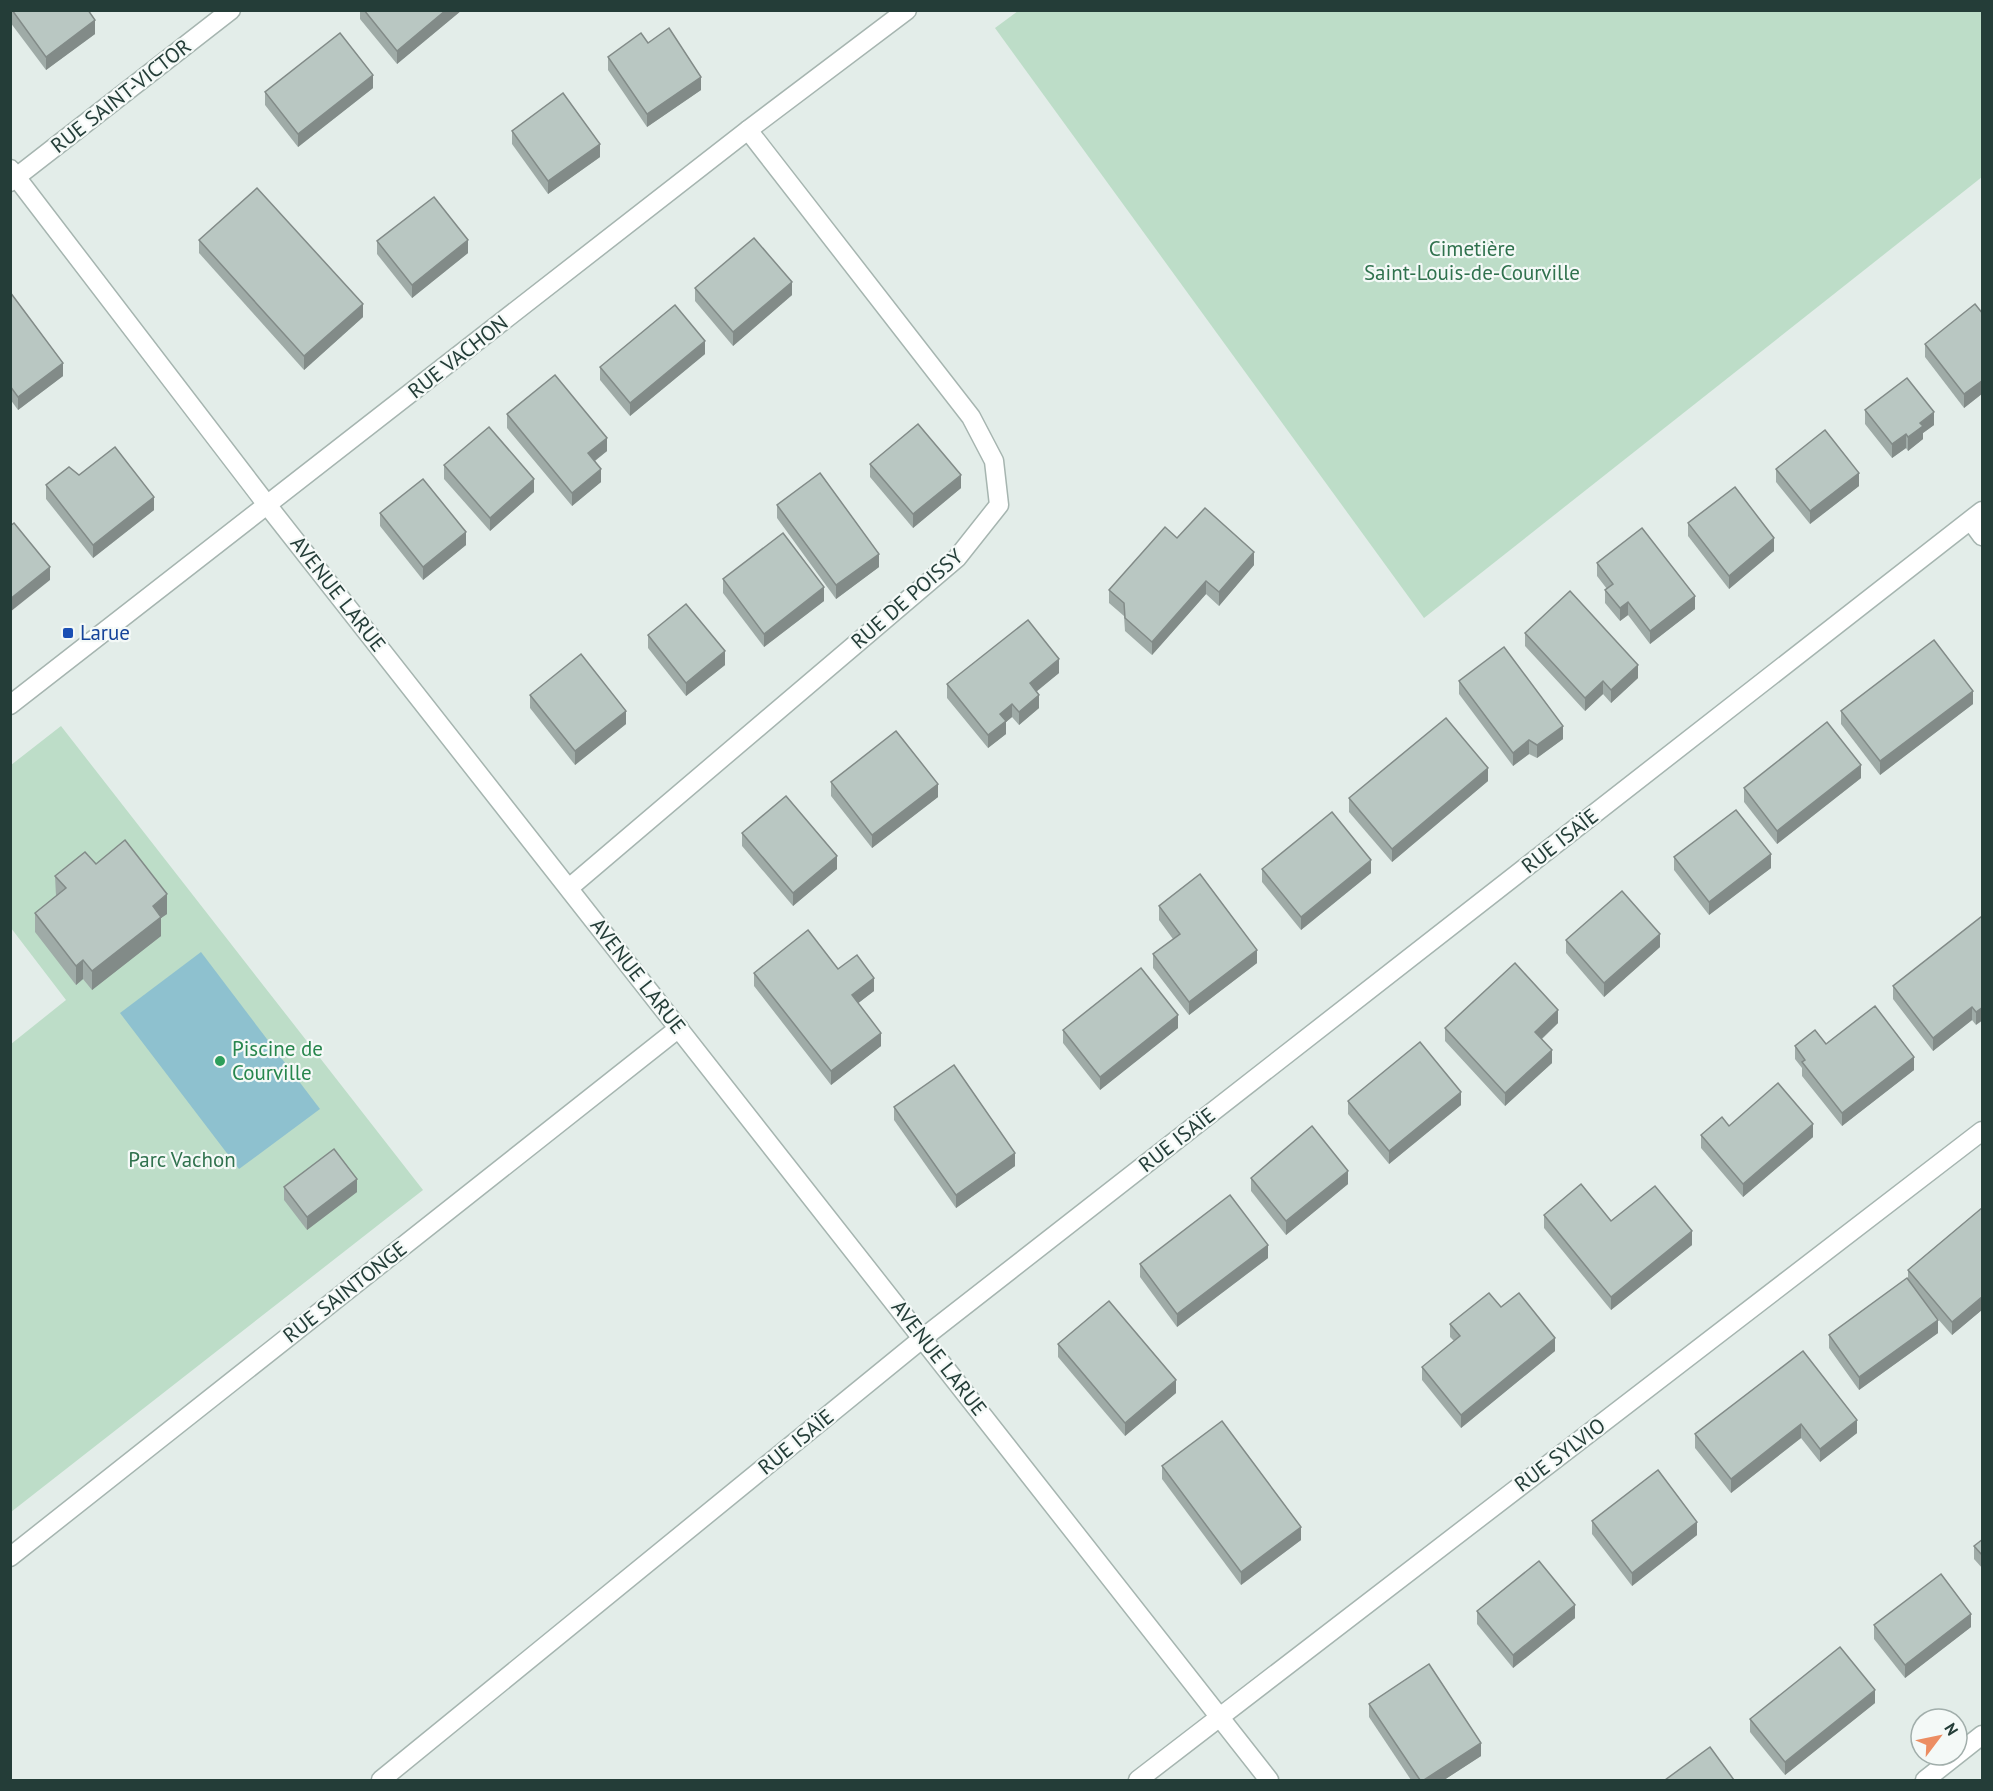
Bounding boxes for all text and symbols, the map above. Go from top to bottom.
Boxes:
street label: RUE SAINT-VICTOR [45,32,196,159]
park label: Cimetière Saint-Louis-de-Courville [1364,235,1580,286]
street label: RUE VACHON [402,309,513,404]
street label: AVENUE LARUE [285,530,392,657]
street label: RUE DE POISSY [845,542,968,655]
place label: Larue [80,619,130,646]
marker: Larue [61,626,75,640]
street label: RUE ISAÏE [1516,802,1603,879]
street label: AVENUE LARUE [585,912,692,1039]
place label: Piscine de Courville [232,1035,323,1086]
marker: Piscine de Courville [213,1054,227,1068]
street label: RUE ISAÏE [1133,1101,1220,1178]
park label: Parc Vachon [128,1146,236,1173]
street label: RUE SAINTONGE [277,1235,412,1348]
street label: AVENUE LARUE [886,1294,993,1421]
street label: RUE ISAÏE [752,1403,839,1480]
street label: RUE SYLVIO [1509,1412,1611,1498]
north arrow [1909,1707,1969,1767]
text: N [1940,1719,1963,1739]

